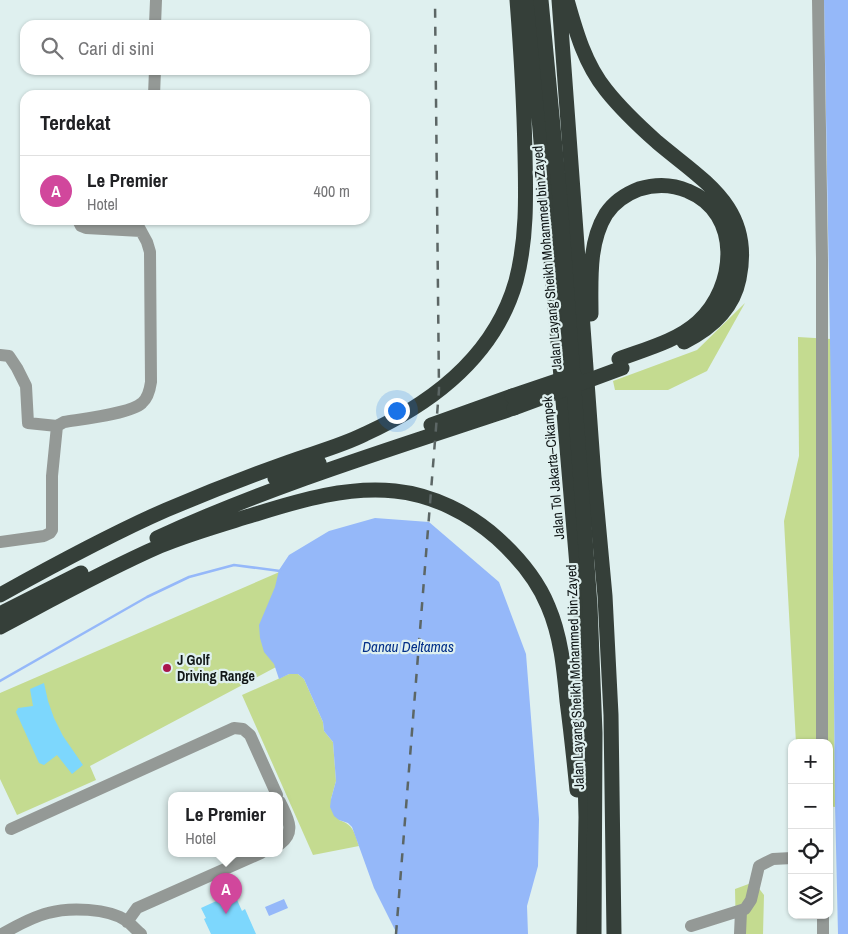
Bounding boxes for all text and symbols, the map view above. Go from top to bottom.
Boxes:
search box [20,20,370,75]
icon: search [38,34,66,62]
text: Cari di sini [78,35,154,61]
text: Terdekat [40,108,111,137]
street label: Jalan Layang Sheikh Mohammed bin Zayed [528,145,566,371]
text: Le Premier [87,167,168,193]
text: A [51,180,61,202]
text: 400 m [314,180,350,202]
text: Hotel [87,193,118,215]
street label: Jalan Tol Jakarta–Cikampek [538,395,568,541]
your location [384,398,410,424]
street label: Jalan Layang Sheikh Mohammed bin Zayed [562,564,588,790]
water label: Danau Deltamas [362,636,454,657]
place label: J Golf Driving Range [177,651,255,685]
marker: J Golf Driving Range [161,662,173,674]
map controls [788,739,833,919]
button: + [788,739,833,784]
button: − [788,784,833,829]
popup [168,792,283,857]
text: Le Premier [185,801,266,827]
text: Hotel [185,827,216,849]
button: locate [788,829,833,874]
pin: A [210,873,242,914]
button: layers [788,874,833,919]

